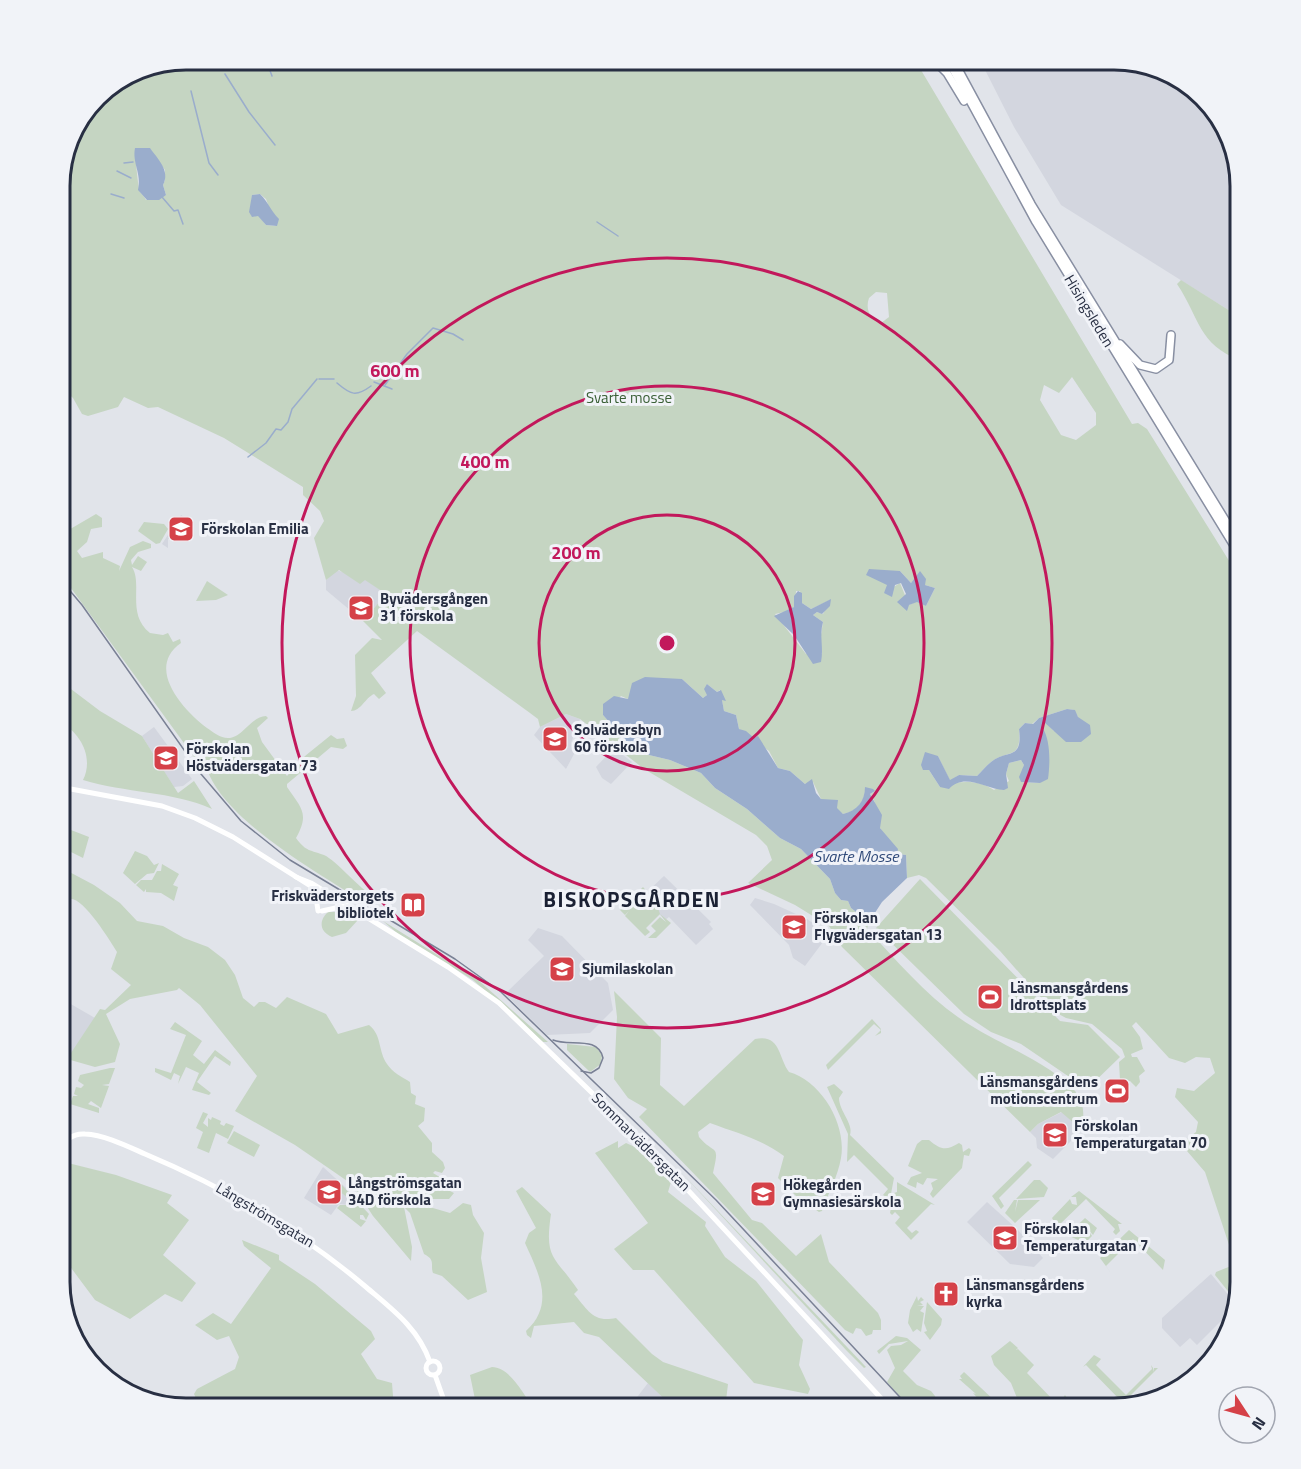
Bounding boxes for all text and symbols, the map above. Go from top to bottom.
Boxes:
street label: Hisingsleden [1059,270,1120,351]
text: 600 m [370,357,420,384]
park label: Svarte mosse [586,386,672,409]
text: 400 m [460,448,510,475]
school or university icon: Förskolan Emilia [166,514,196,544]
place label: Förskolan Emilia [201,517,309,540]
text: 200 m [551,539,601,566]
place label: Byvädersgången 31 förskola [380,587,488,627]
school or university icon: Byvädersgången 31 förskola [346,593,376,623]
centre of rings [657,633,677,653]
place label: Solvädersbyn 60 förskola [574,718,662,758]
school or university icon: Solvädersbyn 60 förskola [540,724,570,754]
place label: Förskolan Höstvädersgatan 73 [186,737,317,777]
school or university icon: Förskolan Höstvädersgatan 73 [151,743,181,773]
water label: Svarte Mosse [813,844,900,868]
district label: BISKOPSGÅRDEN [543,883,721,915]
place label: Friskväderstorgets bibliotek [271,884,394,924]
library icon: Friskväderstorgets bibliotek [398,890,428,920]
place label: Förskolan Flygvädersgatan 13 [814,906,942,946]
school or university icon: Förskolan Flygvädersgatan 13 [779,912,809,942]
school or university icon: Sjumilaskolan [547,954,577,984]
place label: Sjumilaskolan [582,957,673,980]
place label: Länsmansgårdens Idrottsplats [1010,976,1128,1016]
sports icon: Länsmansgårdens Idrottsplats [975,982,1005,1012]
place label: Länsmansgårdens motionscentrum [980,1070,1098,1110]
sports icon: Länsmansgårdens motionscentrum [1102,1076,1132,1106]
street label: Sommarvädersgatan [587,1087,696,1196]
place label: Förskolan Temperaturgatan 70 [1074,1114,1207,1154]
school or university icon: Förskolan Temperaturgatan 70 [1040,1120,1070,1150]
place label: Långströmsgatan 34D förskola [348,1171,462,1211]
place label: Hökegården Gymnasiesärskola [783,1173,902,1213]
street label: Långströmsgatan [212,1176,319,1253]
school or university icon: Långströmsgatan 34D förskola [314,1177,344,1207]
school or university icon: Hökegården Gymnasiesärskola [748,1179,778,1209]
place label: Förskolan Temperaturgatan 7 [1024,1217,1148,1257]
school or university icon: Förskolan Temperaturgatan 7 [990,1223,1020,1253]
place label: Länsmansgårdens kyrka [966,1273,1084,1313]
church icon: Länsmansgårdens kyrka [931,1279,961,1309]
north arrow [1217,1385,1277,1445]
text: N [1246,1412,1272,1435]

